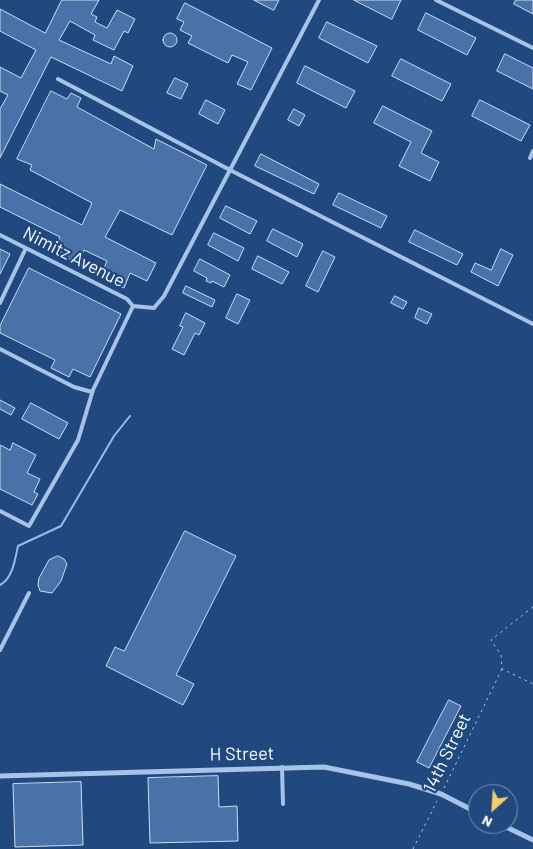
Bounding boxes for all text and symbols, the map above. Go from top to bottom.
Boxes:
street label: Nimitz Avenue [19,222,129,292]
street label: 14th Street [419,710,475,796]
street label: H Street [210,743,274,765]
north arrow [468,784,518,834]
text: N [479,812,495,832]

